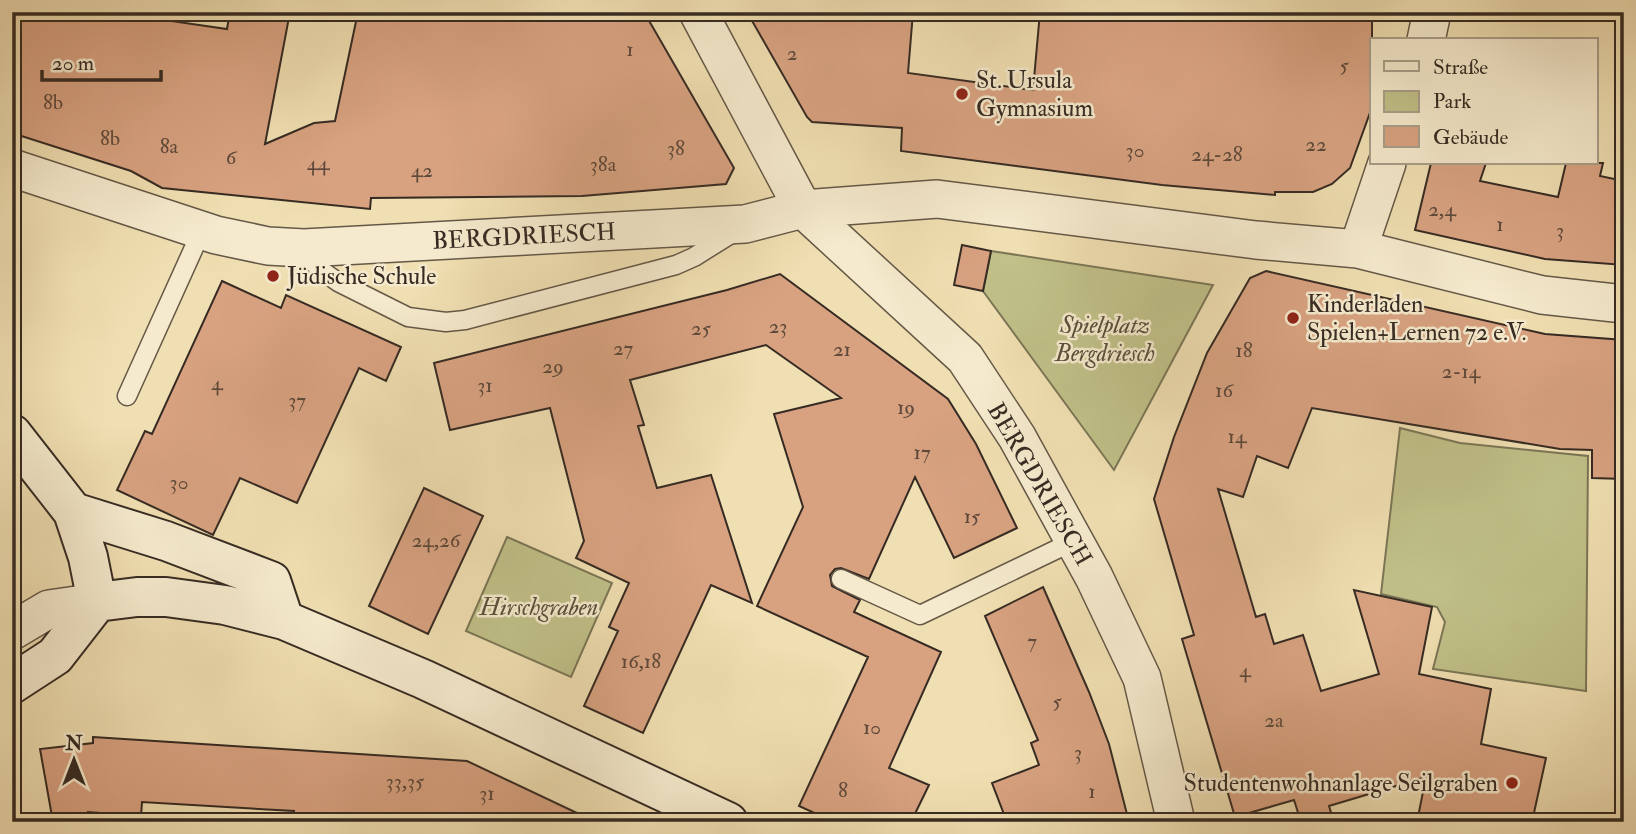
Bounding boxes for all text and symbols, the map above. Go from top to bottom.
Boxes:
house number: 1 [626,36,634,63]
scale bar [42,38,161,82]
legend [1370,38,1598,164]
house number: 2 [787,40,797,67]
text: 20 m [52,50,94,77]
house number: 5 [1339,52,1349,79]
text: Straße [1433,54,1488,81]
place label: St. Ursula Gymnasium [976,65,1094,124]
marker: St. Ursula Gymnasium [954,86,970,102]
text: Park [1433,88,1471,115]
house number: 8b [43,89,63,116]
text: Gebäude [1433,124,1509,151]
house number: 8b [100,125,120,152]
house number: 22 [1305,131,1327,158]
house number: 8a [160,133,179,160]
house number: 38 [667,135,685,162]
house number: 30 [1126,137,1144,164]
house number: 24-28 [1191,141,1243,168]
house number: 6 [226,144,238,171]
house number: 44 [307,150,331,177]
house number: 38a [590,151,617,178]
house number: 42 [411,157,433,184]
house number: 2,4 [1428,196,1457,223]
house number: 1 [1496,211,1504,238]
street label: BERGDRIESCH [431,216,617,257]
house number: 3 [1556,217,1564,244]
place label: Jüdische Schule [286,261,436,292]
marker: Jüdische Schule [265,268,281,284]
place label: Kinderladen Spielen+Lernen 72 e.V. [1307,289,1526,348]
park label: Spielplatz Bergdriesch [1054,310,1155,369]
marker: Kinderladen Spielen+Lernen 72 e.V. [1285,310,1301,326]
house number: 23 [769,313,787,340]
house number: 25 [691,315,712,342]
house number: 27 [613,335,633,362]
house number: 21 [833,336,851,363]
house number: 18 [1235,337,1253,364]
house number: 29 [542,353,564,380]
house number: 2-14 [1442,358,1482,385]
house number: 4 [211,370,224,397]
house number: 31 [477,372,493,399]
house number: 16 [1215,377,1234,404]
house number: 37 [288,387,306,414]
house number: 19 [897,394,915,421]
street label: BERGDRIESCH [980,397,1099,572]
house number: 14 [1228,423,1248,450]
house number: 17 [913,439,931,466]
house number: 30 [170,469,188,496]
house number: 15 [964,503,981,530]
house number: 24,26 [412,527,462,554]
park label: Hirschgraben [479,592,598,623]
house number: 7 [1027,628,1037,655]
house number: 16,18 [621,648,661,675]
house number: 4 [1239,657,1252,684]
house number: 5 [1052,688,1062,715]
house number: 2a [1264,707,1284,734]
house number: 10 [863,714,881,741]
north arrow [38,726,108,796]
text: N [64,732,83,756]
house number: 3 [1074,739,1082,766]
house number: 33,35 [386,768,425,795]
place label: Studentenwohnanlage Seilgraben [1184,768,1498,799]
marker: Studentenwohnanlage Seilgraben [1504,775,1520,791]
house number: 8 [838,777,848,804]
house number: 1 [1088,778,1096,805]
house number: 31 [479,780,495,807]

